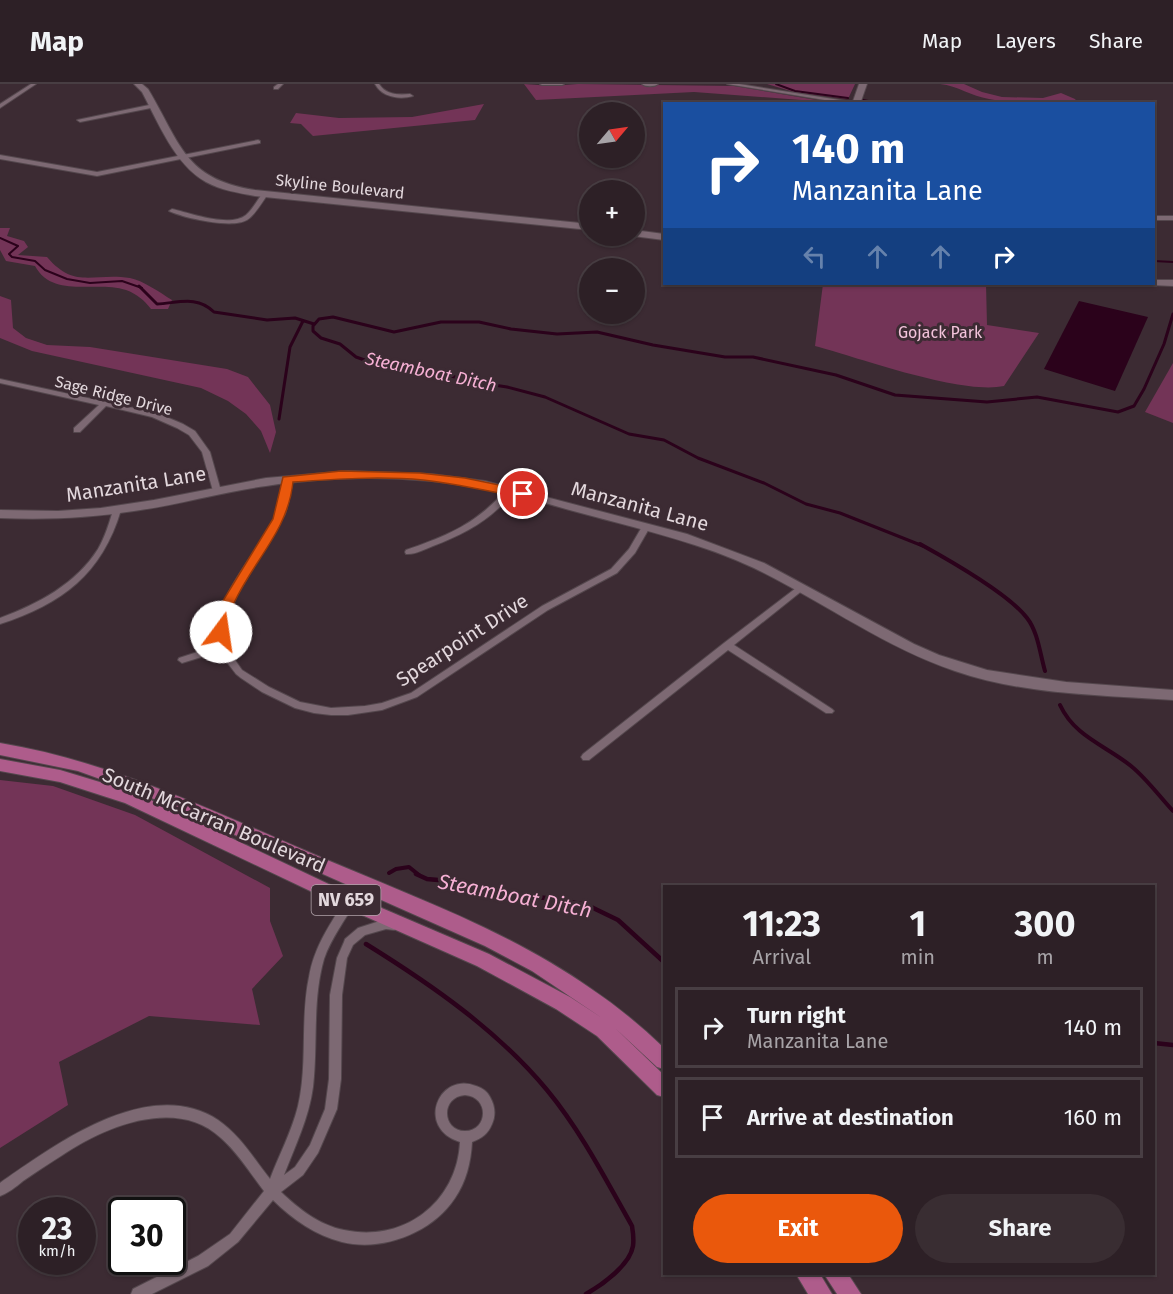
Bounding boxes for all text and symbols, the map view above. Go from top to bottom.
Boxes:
text: Map [30,25,84,58]
text: Map [922,28,962,54]
text: Layers [995,28,1056,54]
text: Share [1089,28,1143,54]
north arrow [579,102,645,168]
map controls [579,102,645,324]
text: 140 m [792,124,905,174]
icon: right [693,126,771,204]
street label: Skyline Boulevard [275,170,405,203]
text: Manzanita Lane [792,175,983,207]
button: + [579,180,645,246]
icon: left [798,240,831,273]
icon: ahead [861,240,894,273]
icon: ahead [924,240,957,273]
icon: right [987,240,1020,273]
button: − [579,258,645,324]
park label: Gojack Park [898,323,983,342]
water label: Steamboat Ditch [362,347,499,397]
street label: Sage Ridge Drive [53,372,175,419]
street label: Manzanita Lane [64,461,208,507]
pin [497,468,548,519]
street label: Manzanita Lane [569,476,711,536]
icon: arrive [506,477,539,510]
street label: Spearpoint Drive [392,588,532,692]
position arrow [189,600,253,664]
street label: South McCarran Boulevard [99,762,329,878]
water label: Steamboat Ditch [435,868,594,924]
road number: NV 659 [312,885,380,915]
text: 11:23 [743,902,821,946]
text: 1 [909,902,926,946]
text: 300 [1015,902,1075,946]
text: Arrival [752,945,811,969]
text: min [901,945,935,969]
text: m [1036,945,1054,969]
text: Turn right [747,1002,846,1029]
icon: right [696,1011,729,1044]
text: 140 m [1064,1014,1122,1041]
text: Manzanita Lane [747,1029,888,1053]
icon: arrive [696,1101,729,1134]
text: Arrive at destination [747,1104,954,1131]
text: 160 m [1064,1104,1122,1131]
button: Exit [693,1194,903,1263]
button: Share [915,1194,1125,1263]
speed limit sign: 30 [108,1197,186,1275]
text: 23 [42,1211,72,1247]
text: km/h [38,1242,76,1260]

